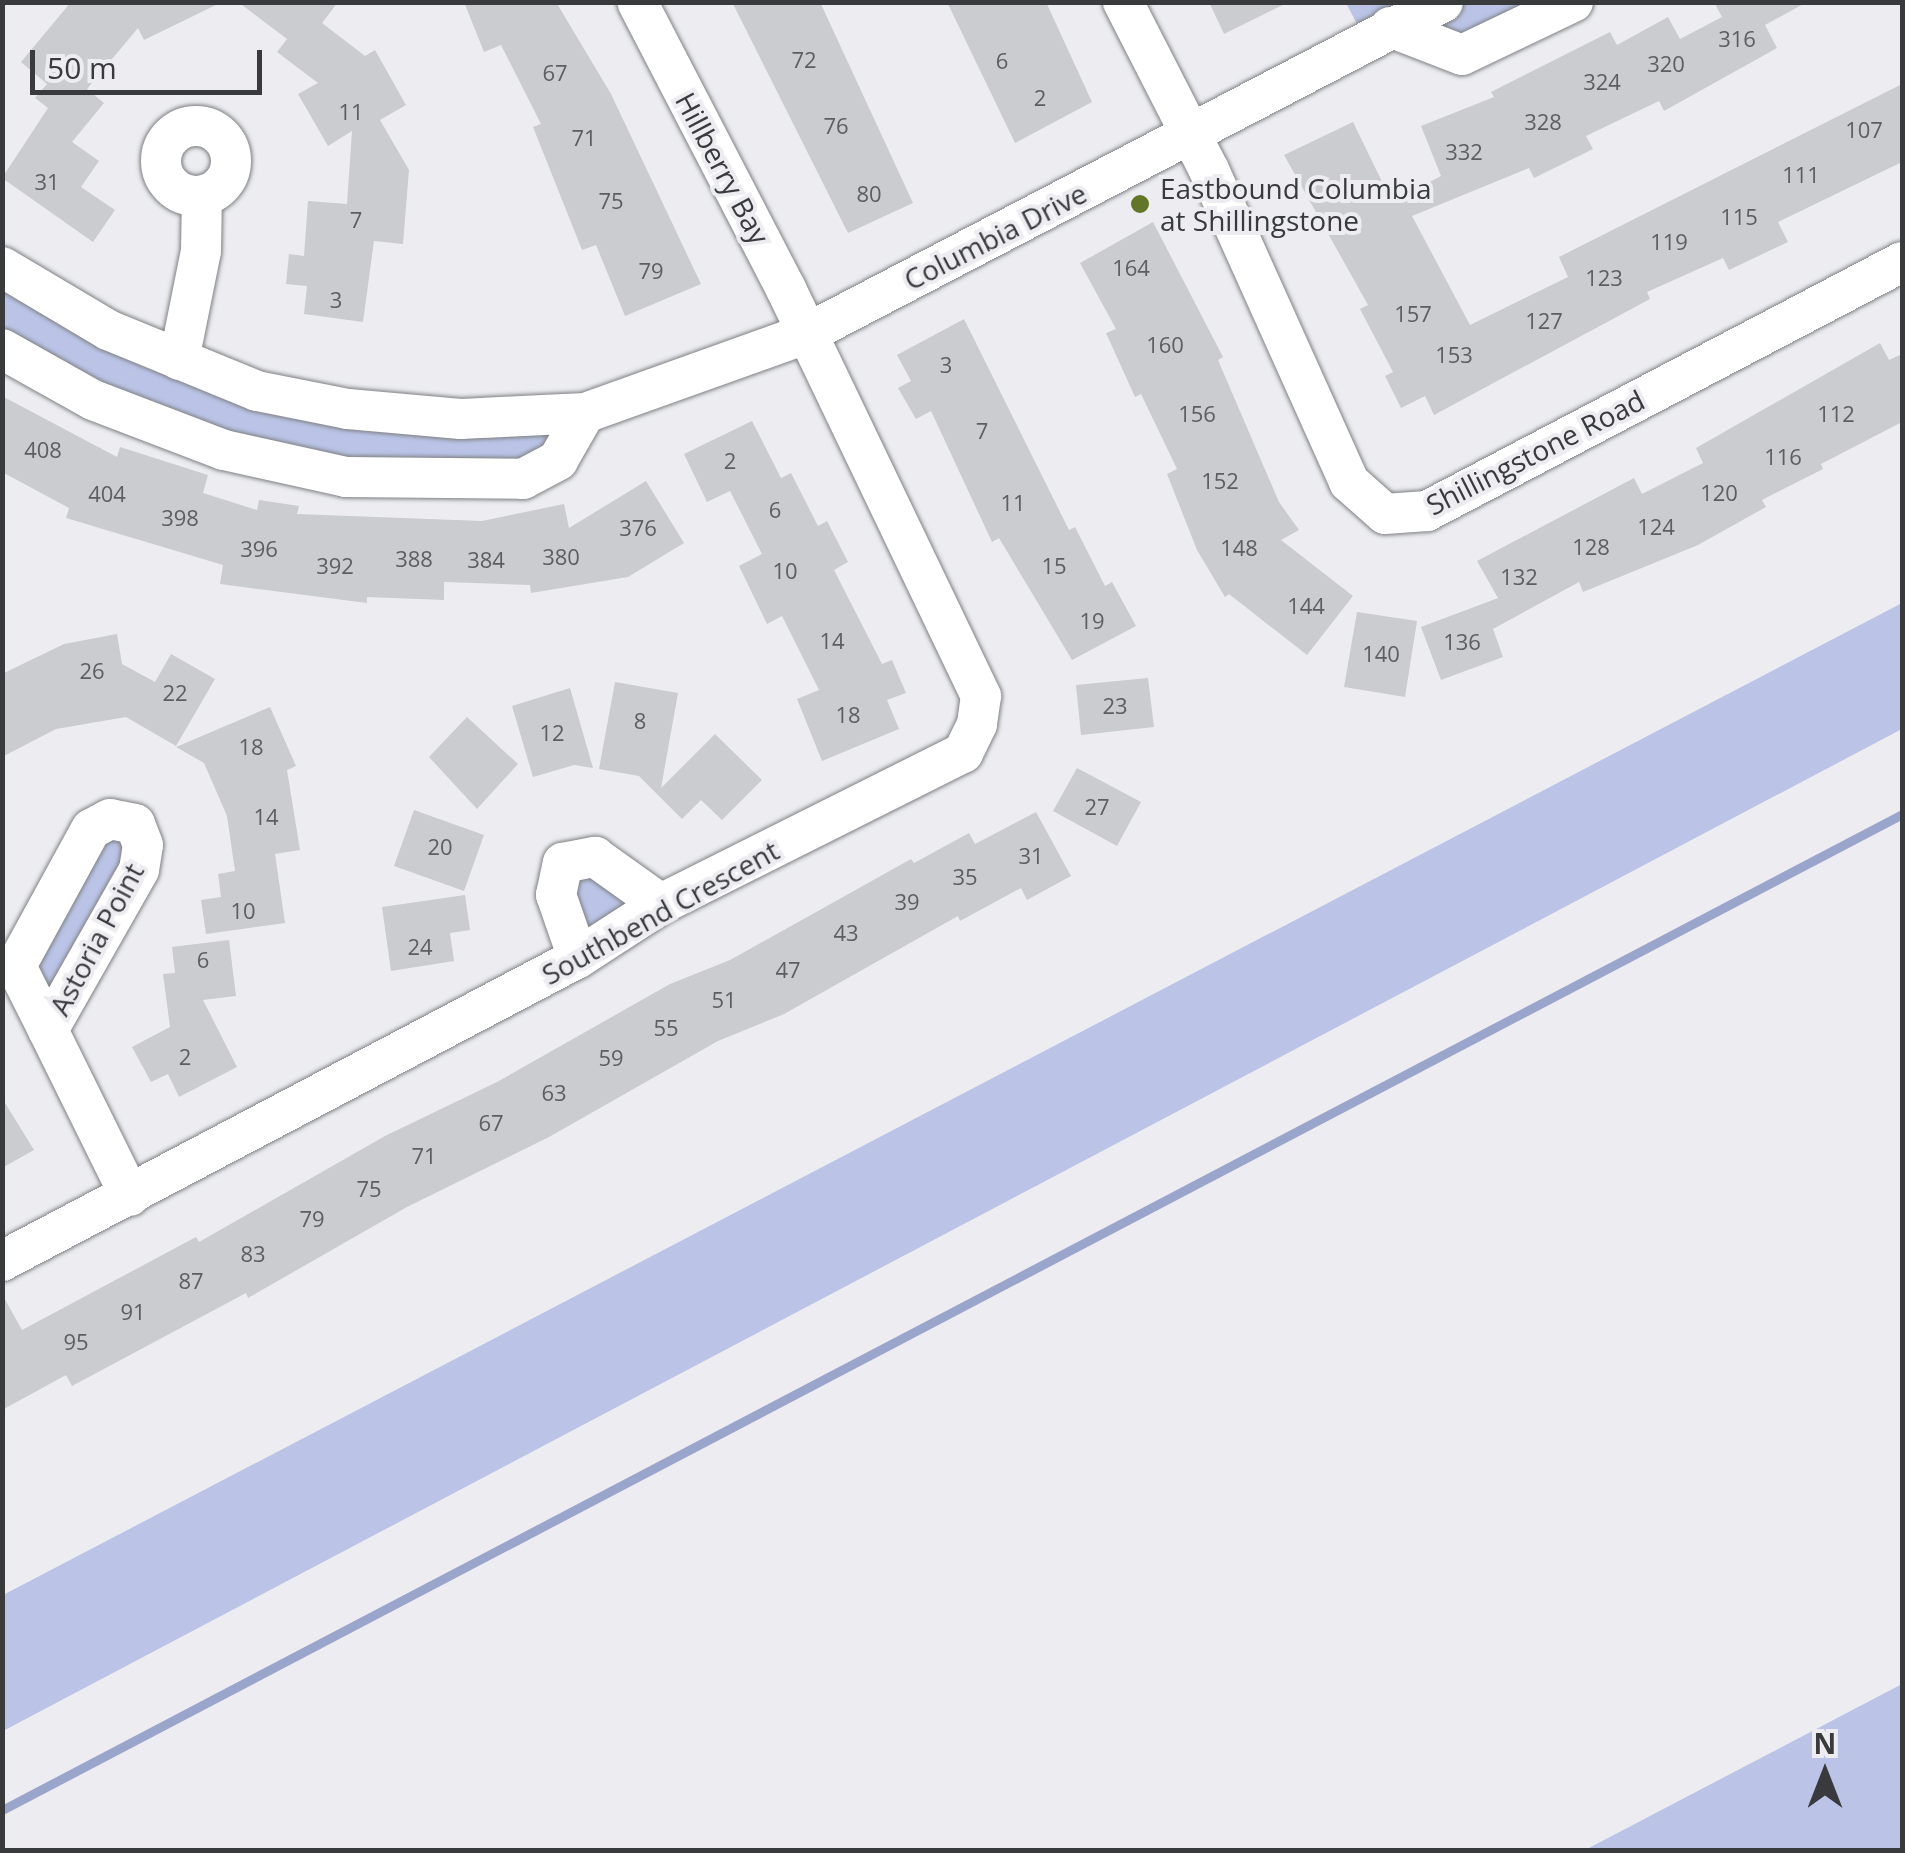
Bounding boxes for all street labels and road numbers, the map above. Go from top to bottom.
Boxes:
street label: Hillberry Bay [669,87,777,249]
street label: Columbia Drive [898,176,1092,296]
street label: Shillingstone Road [1420,382,1650,522]
street label: Southbend Crescent [536,833,784,991]
street label: Astoria Point [42,857,150,1021]

